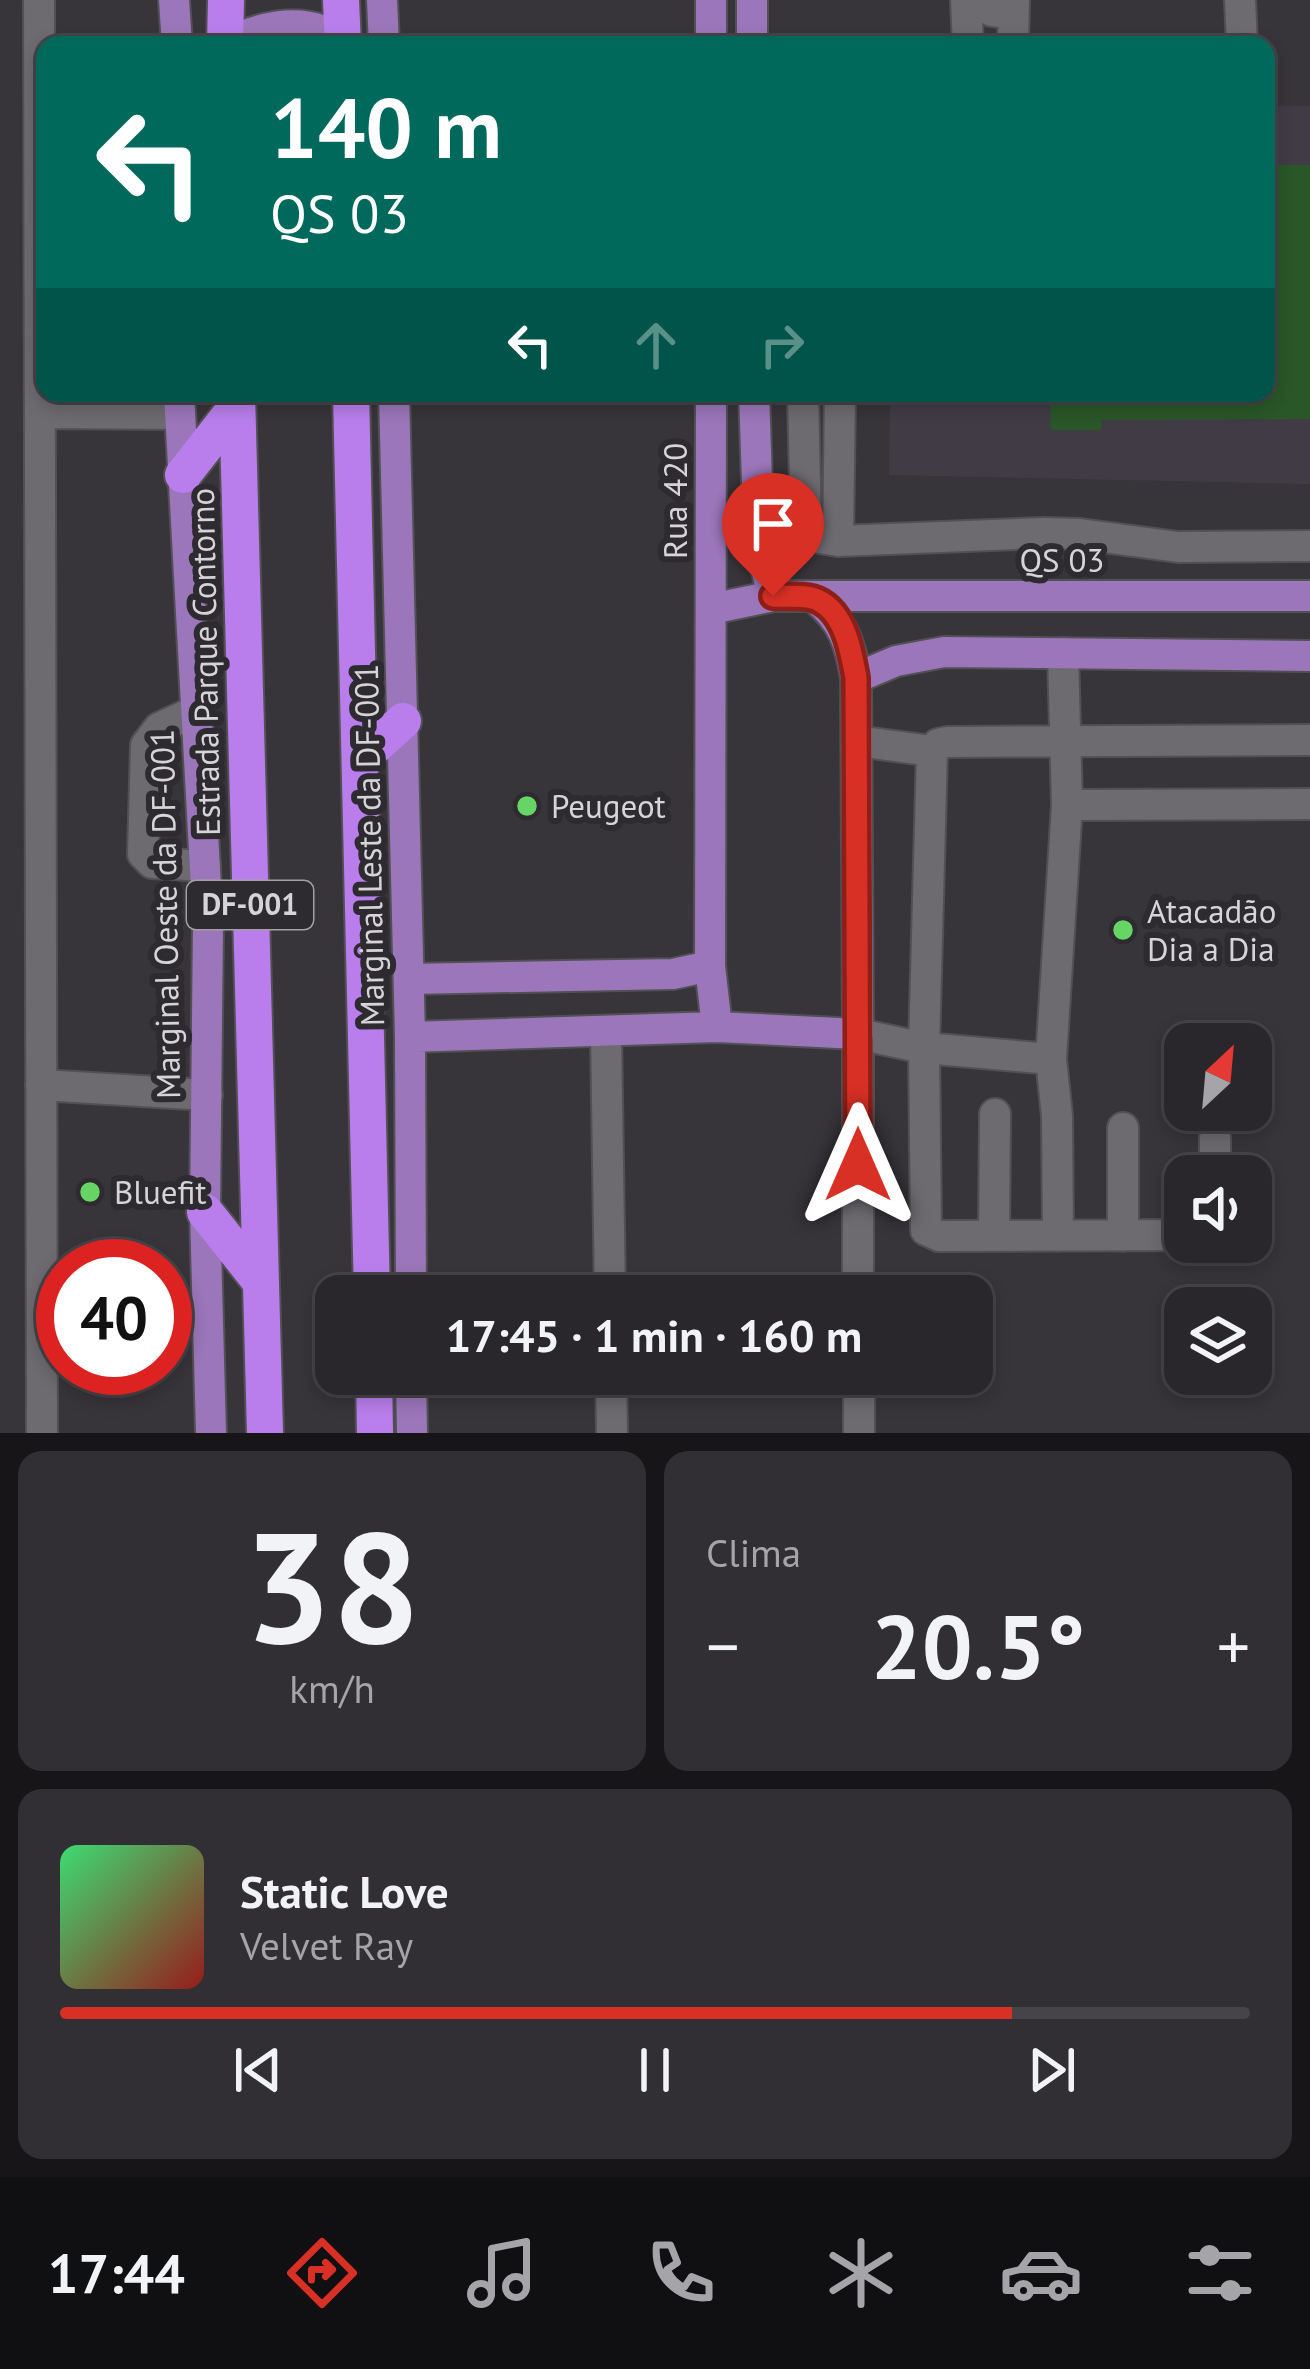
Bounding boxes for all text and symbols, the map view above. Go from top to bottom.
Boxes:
text: 140 m [270,72,502,181]
icon: left [72,84,228,240]
text: QS 03 [270,178,409,248]
icon: left [497,312,563,378]
icon: ahead [623,312,689,378]
icon: right [749,312,815,378]
street label: Rua 420 [653,443,696,559]
pin [722,473,824,596]
street label: Estrada Parque Contorno [180,488,229,836]
icon: arrive [740,491,806,557]
street label: QS 03 [1020,538,1104,581]
street label: Marginal Leste da DF-001 [344,663,393,1027]
street label: Marginal Oeste da DF-001 [140,729,189,1099]
place label: Peugeot [551,784,666,827]
marker: Peugeot [514,793,540,819]
road number: DF-001 [187,881,313,929]
place label: Atacadão Dia a Dia [1147,889,1276,970]
marker: Atacadão Dia a Dia [1110,917,1136,943]
north arrow [1164,1023,1272,1131]
map controls [1164,1023,1272,1395]
position arrow [795,1102,921,1228]
button: sound [1164,1155,1272,1263]
place label: Bluefit [114,1170,206,1213]
marker: Bluefit [77,1179,103,1205]
speed limit sign: 40 [36,1239,192,1395]
button: layers [1164,1287,1272,1395]
text: 17:45 · 1 min · 160 m [446,1306,862,1364]
text: 38 [244,1484,420,1686]
text: Clima [706,1527,801,1578]
text: 20.5° [871,1587,1085,1704]
text: − [706,1603,739,1688]
text: + [1217,1603,1250,1688]
text: km/h [289,1663,375,1714]
text: Static Love [240,1862,449,1920]
text: Velvet Ray [240,1920,413,1971]
icon: previous [225,2037,291,2103]
icon: pause [622,2037,688,2103]
icon: next [1019,2037,1085,2103]
icon: directions [280,2231,364,2315]
icon: music [460,2231,544,2315]
icon: phone [639,2231,723,2315]
icon: climate [819,2231,903,2315]
icon: car [999,2231,1083,2315]
icon: filters [1178,2231,1262,2315]
text: 17:44 [48,2238,185,2308]

